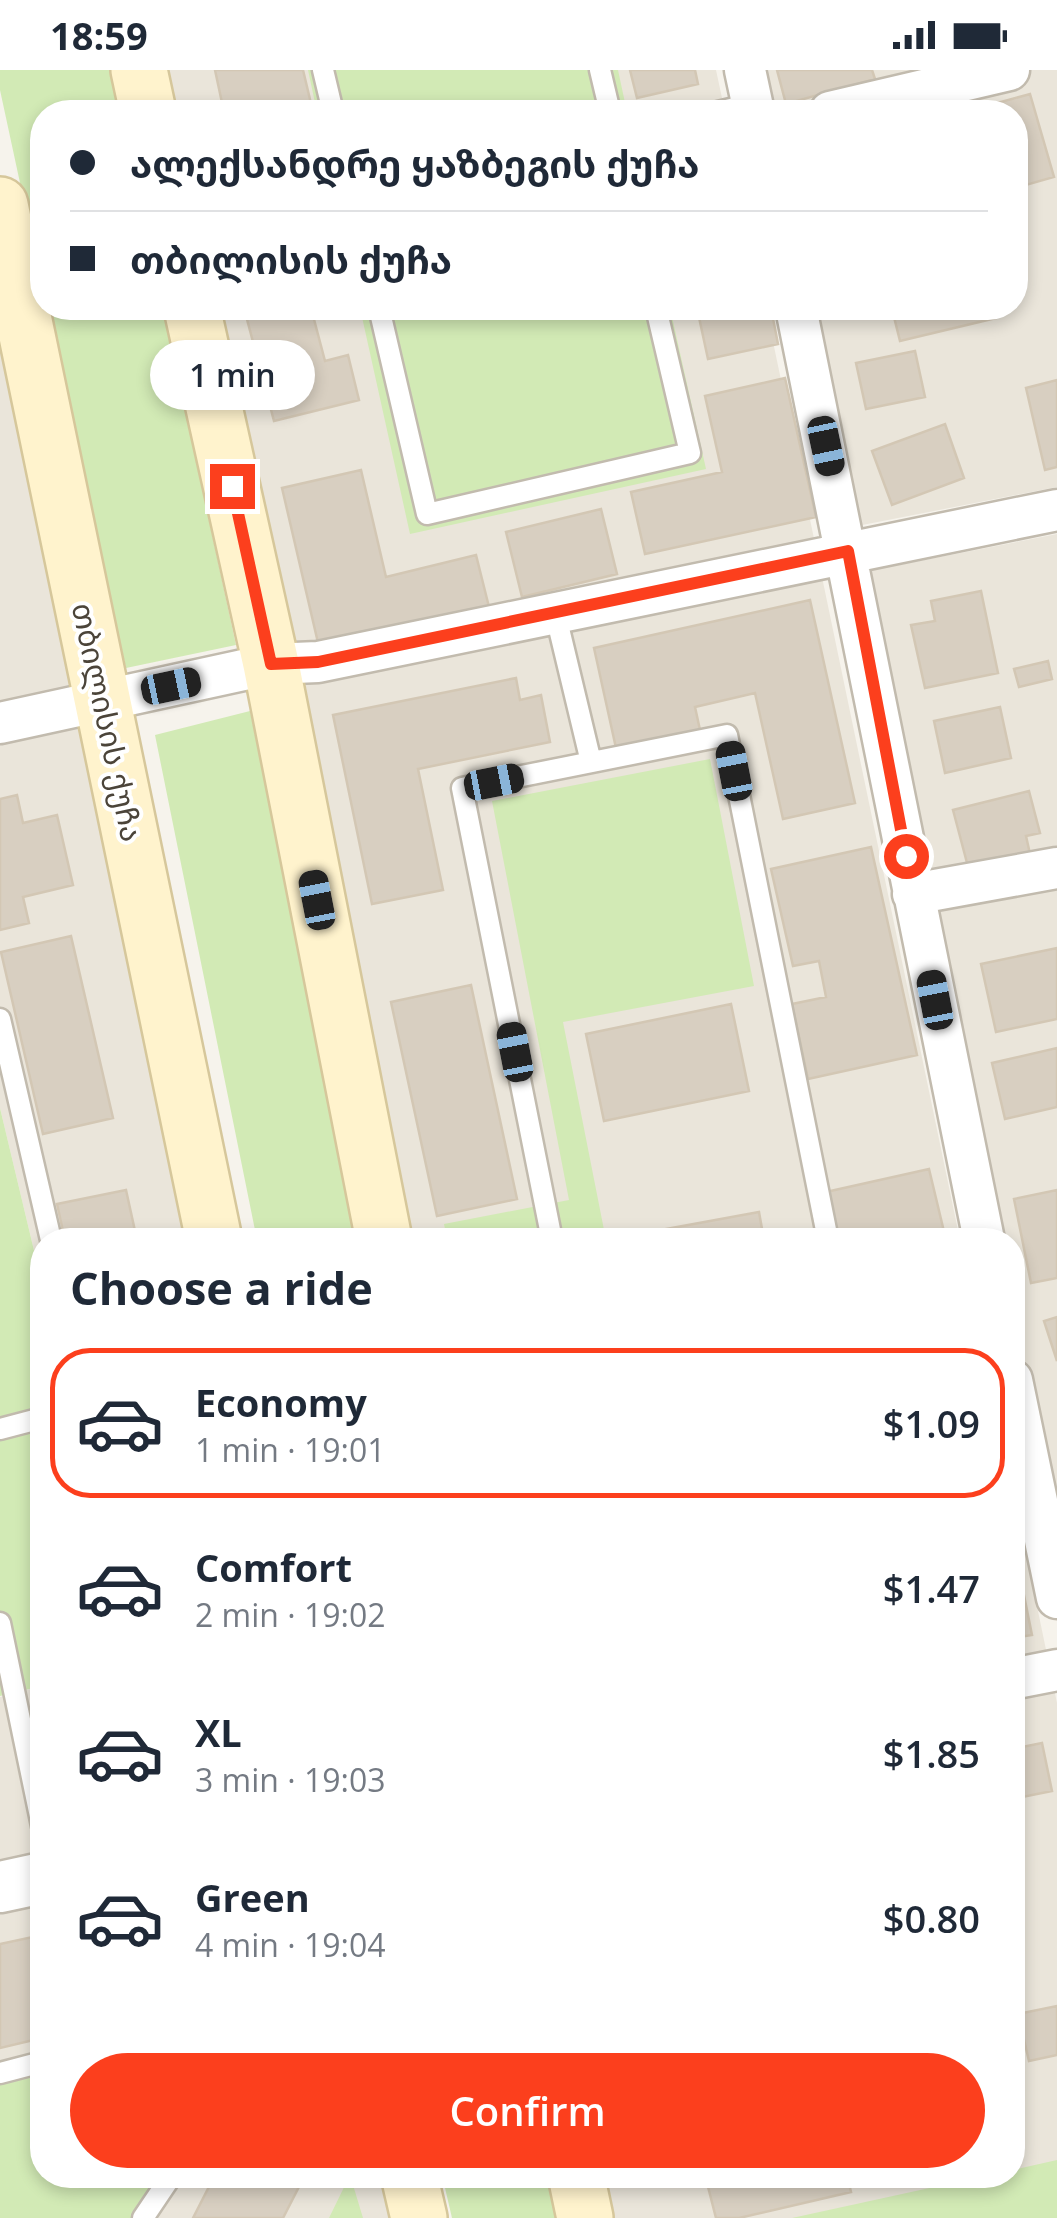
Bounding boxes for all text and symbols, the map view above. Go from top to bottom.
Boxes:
text: 18:59 [50,9,148,61]
text: ალექსანდრე ყაზბეგის ქუჩა [130,137,699,189]
text: თბილისის ქუჩა [130,233,452,285]
callout: 1 min [150,341,314,411]
text: 1 min [189,353,276,396]
car [805,414,847,478]
route end [210,464,255,509]
street label: თბილისის ქუჩა [63,599,153,845]
car [139,665,203,707]
car [714,739,754,803]
car [462,762,526,802]
route start [884,834,929,879]
car [297,868,337,932]
car [915,968,955,1032]
car [495,1020,535,1084]
text: Choose a ride [70,1257,373,1318]
text: Economy [195,1376,367,1428]
icon: car [75,1378,165,1468]
text: $1.09 [883,1397,980,1449]
text: 1 min · 19:01 [195,1428,386,1471]
text: Comfort [195,1541,352,1593]
icon: car [75,1543,165,1633]
text: $1.47 [883,1562,980,1614]
text: 2 min · 19:02 [195,1593,386,1636]
text: XL [195,1706,242,1758]
icon: car [75,1708,165,1798]
text: $1.85 [883,1727,980,1779]
text: 3 min · 19:03 [195,1758,386,1801]
text: Green [195,1871,310,1923]
icon: car [75,1873,165,1963]
text: $0.80 [883,1892,980,1944]
text: 4 min · 19:04 [195,1923,386,1966]
button: Confirm [70,2053,985,2168]

